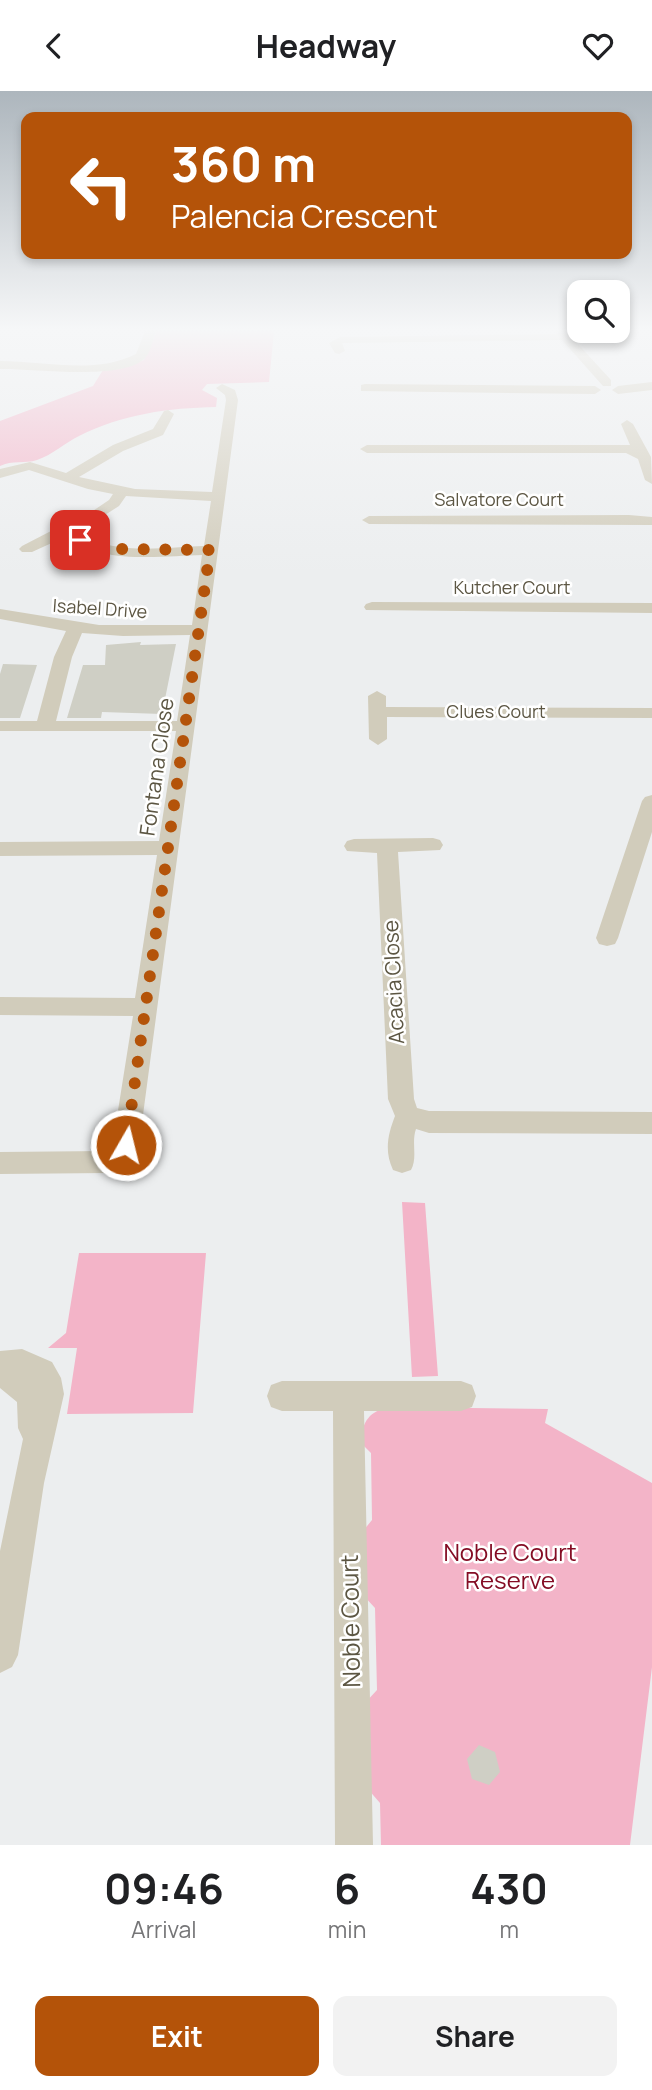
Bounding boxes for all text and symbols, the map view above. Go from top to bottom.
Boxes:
text: Headway [256,24,396,68]
icon: back [35,27,73,65]
icon: heart [579,27,617,65]
text: 360 m [171,130,316,197]
icon: left [56,140,147,231]
text: Palencia Crescent [171,194,438,238]
map controls [567,280,630,343]
button: search [567,280,630,343]
street label: Salvatore Court [434,487,564,511]
pin [50,510,110,570]
icon: arrive [61,521,99,559]
street label: Kutcher Court [454,575,570,599]
street label: Isabel Drive [52,593,148,623]
street label: Fontana Close [132,696,180,838]
street label: Clues Court [446,699,546,723]
street label: Acacia Close [376,919,410,1045]
position arrow [89,1108,163,1182]
park label: Noble Court Reserve [443,1535,577,1596]
street label: Noble Court [332,1554,367,1688]
text: 09:46 [104,1859,224,1917]
text: 6 [334,1859,360,1917]
text: 430 [470,1859,548,1917]
text: Arrival [131,1913,197,1945]
text: min [328,1913,366,1945]
text: m [499,1913,519,1945]
button: Exit [35,1996,319,2076]
button: Share [333,1996,617,2076]

